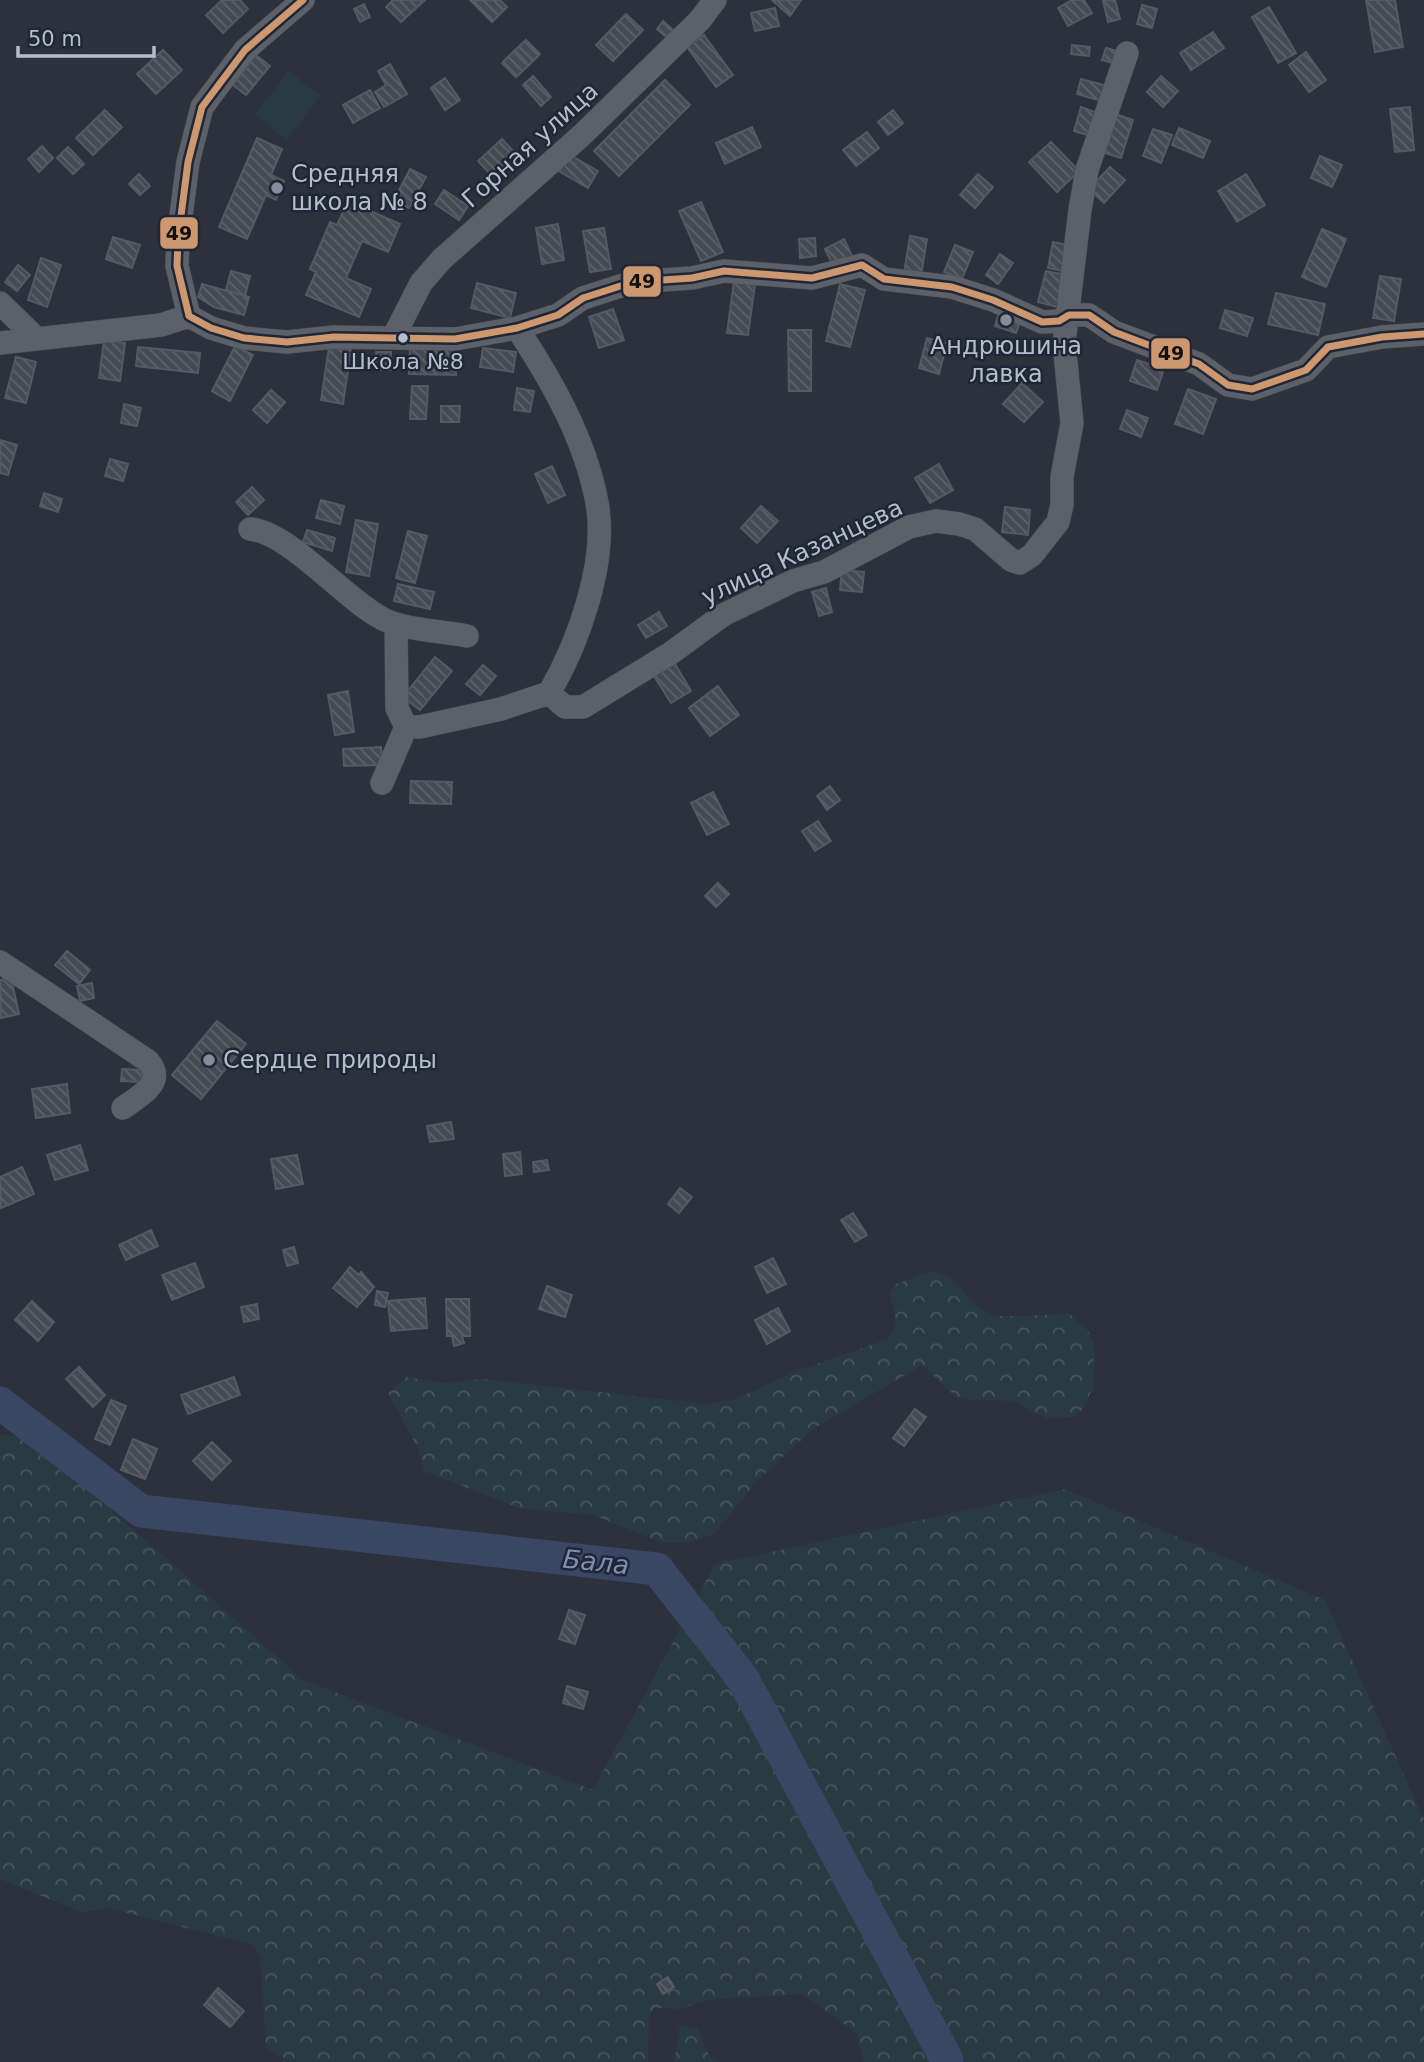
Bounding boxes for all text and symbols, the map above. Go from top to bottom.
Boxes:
scale bar [18,14,154,58]
text: 50 m [28,27,82,51]
street label: Горная улица [456,77,604,213]
place label: Средняя школа № 8 [291,160,428,216]
marker: Средняя школа № 8 [269,180,285,196]
line badge: 49 [159,216,199,250]
text: 49 [166,222,192,244]
line badge: 49 [622,265,662,298]
text: 49 [629,270,655,292]
marker: Андрюшина лавка [998,312,1014,328]
marker: Школа №8 [396,331,410,345]
place label: Андрюшина лавка [930,332,1082,388]
line badge: 49 [1150,337,1191,370]
text: 49 [1158,342,1184,364]
place label: Школа №8 [342,349,464,374]
street label: улица Казанцева [697,493,907,611]
place label: Сердце природы [223,1046,437,1074]
marker: Сердце природы [201,1052,217,1068]
water label: Бала [561,1544,631,1580]

